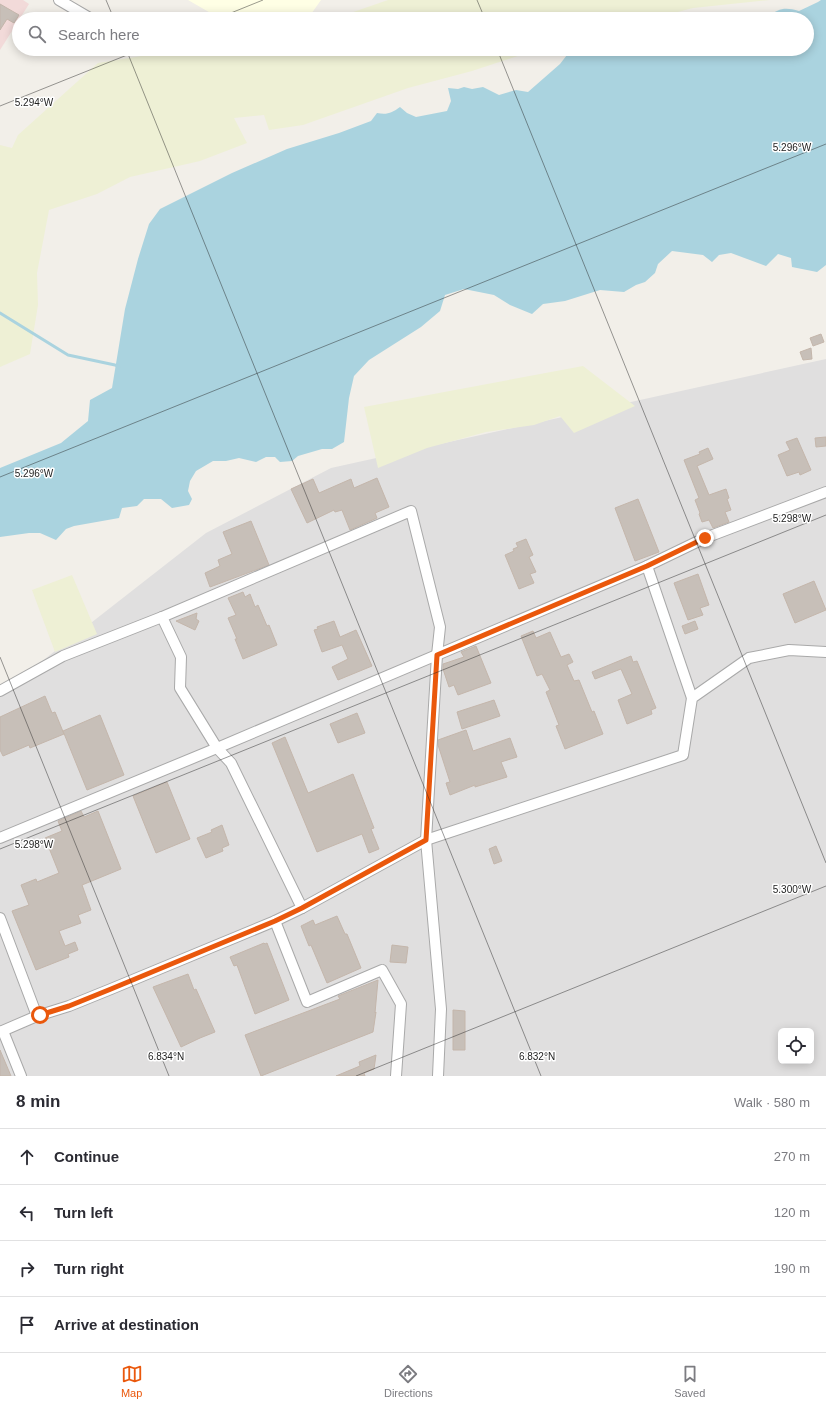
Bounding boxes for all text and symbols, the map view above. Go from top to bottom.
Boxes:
search box [12,12,814,56]
icon: search [26,23,48,45]
text: Search here [58,26,140,43]
text: 5.294°W [15,97,54,108]
text: 5.296°W [773,142,812,153]
text: 5.296°W [15,468,54,479]
text: 5.298°W [773,513,812,524]
route end [696,529,714,547]
text: 5.298°W [15,839,54,850]
text: 5.300°W [773,884,812,895]
route start [31,1006,49,1024]
map controls [778,1028,814,1064]
button: locate [778,1028,814,1064]
text: 6.834°N [148,1051,184,1062]
text: 6.832°N [519,1051,555,1062]
text: 8 min [16,1092,60,1111]
text: Walk · 580 m [734,1095,810,1110]
icon: ahead [16,1146,38,1168]
text: Continue [54,1148,119,1165]
text: 270 m [774,1149,810,1164]
icon: left [16,1202,38,1224]
text: Turn left [54,1204,113,1221]
text: 120 m [774,1205,810,1220]
icon: right [16,1258,38,1280]
text: Turn right [54,1260,124,1277]
text: 190 m [774,1261,810,1276]
icon: arrive [16,1314,38,1336]
text: Arrive at destination [54,1316,199,1333]
tab: Map [121,1363,143,1399]
tab: Directions [384,1363,433,1399]
tab: Saved [674,1363,705,1399]

